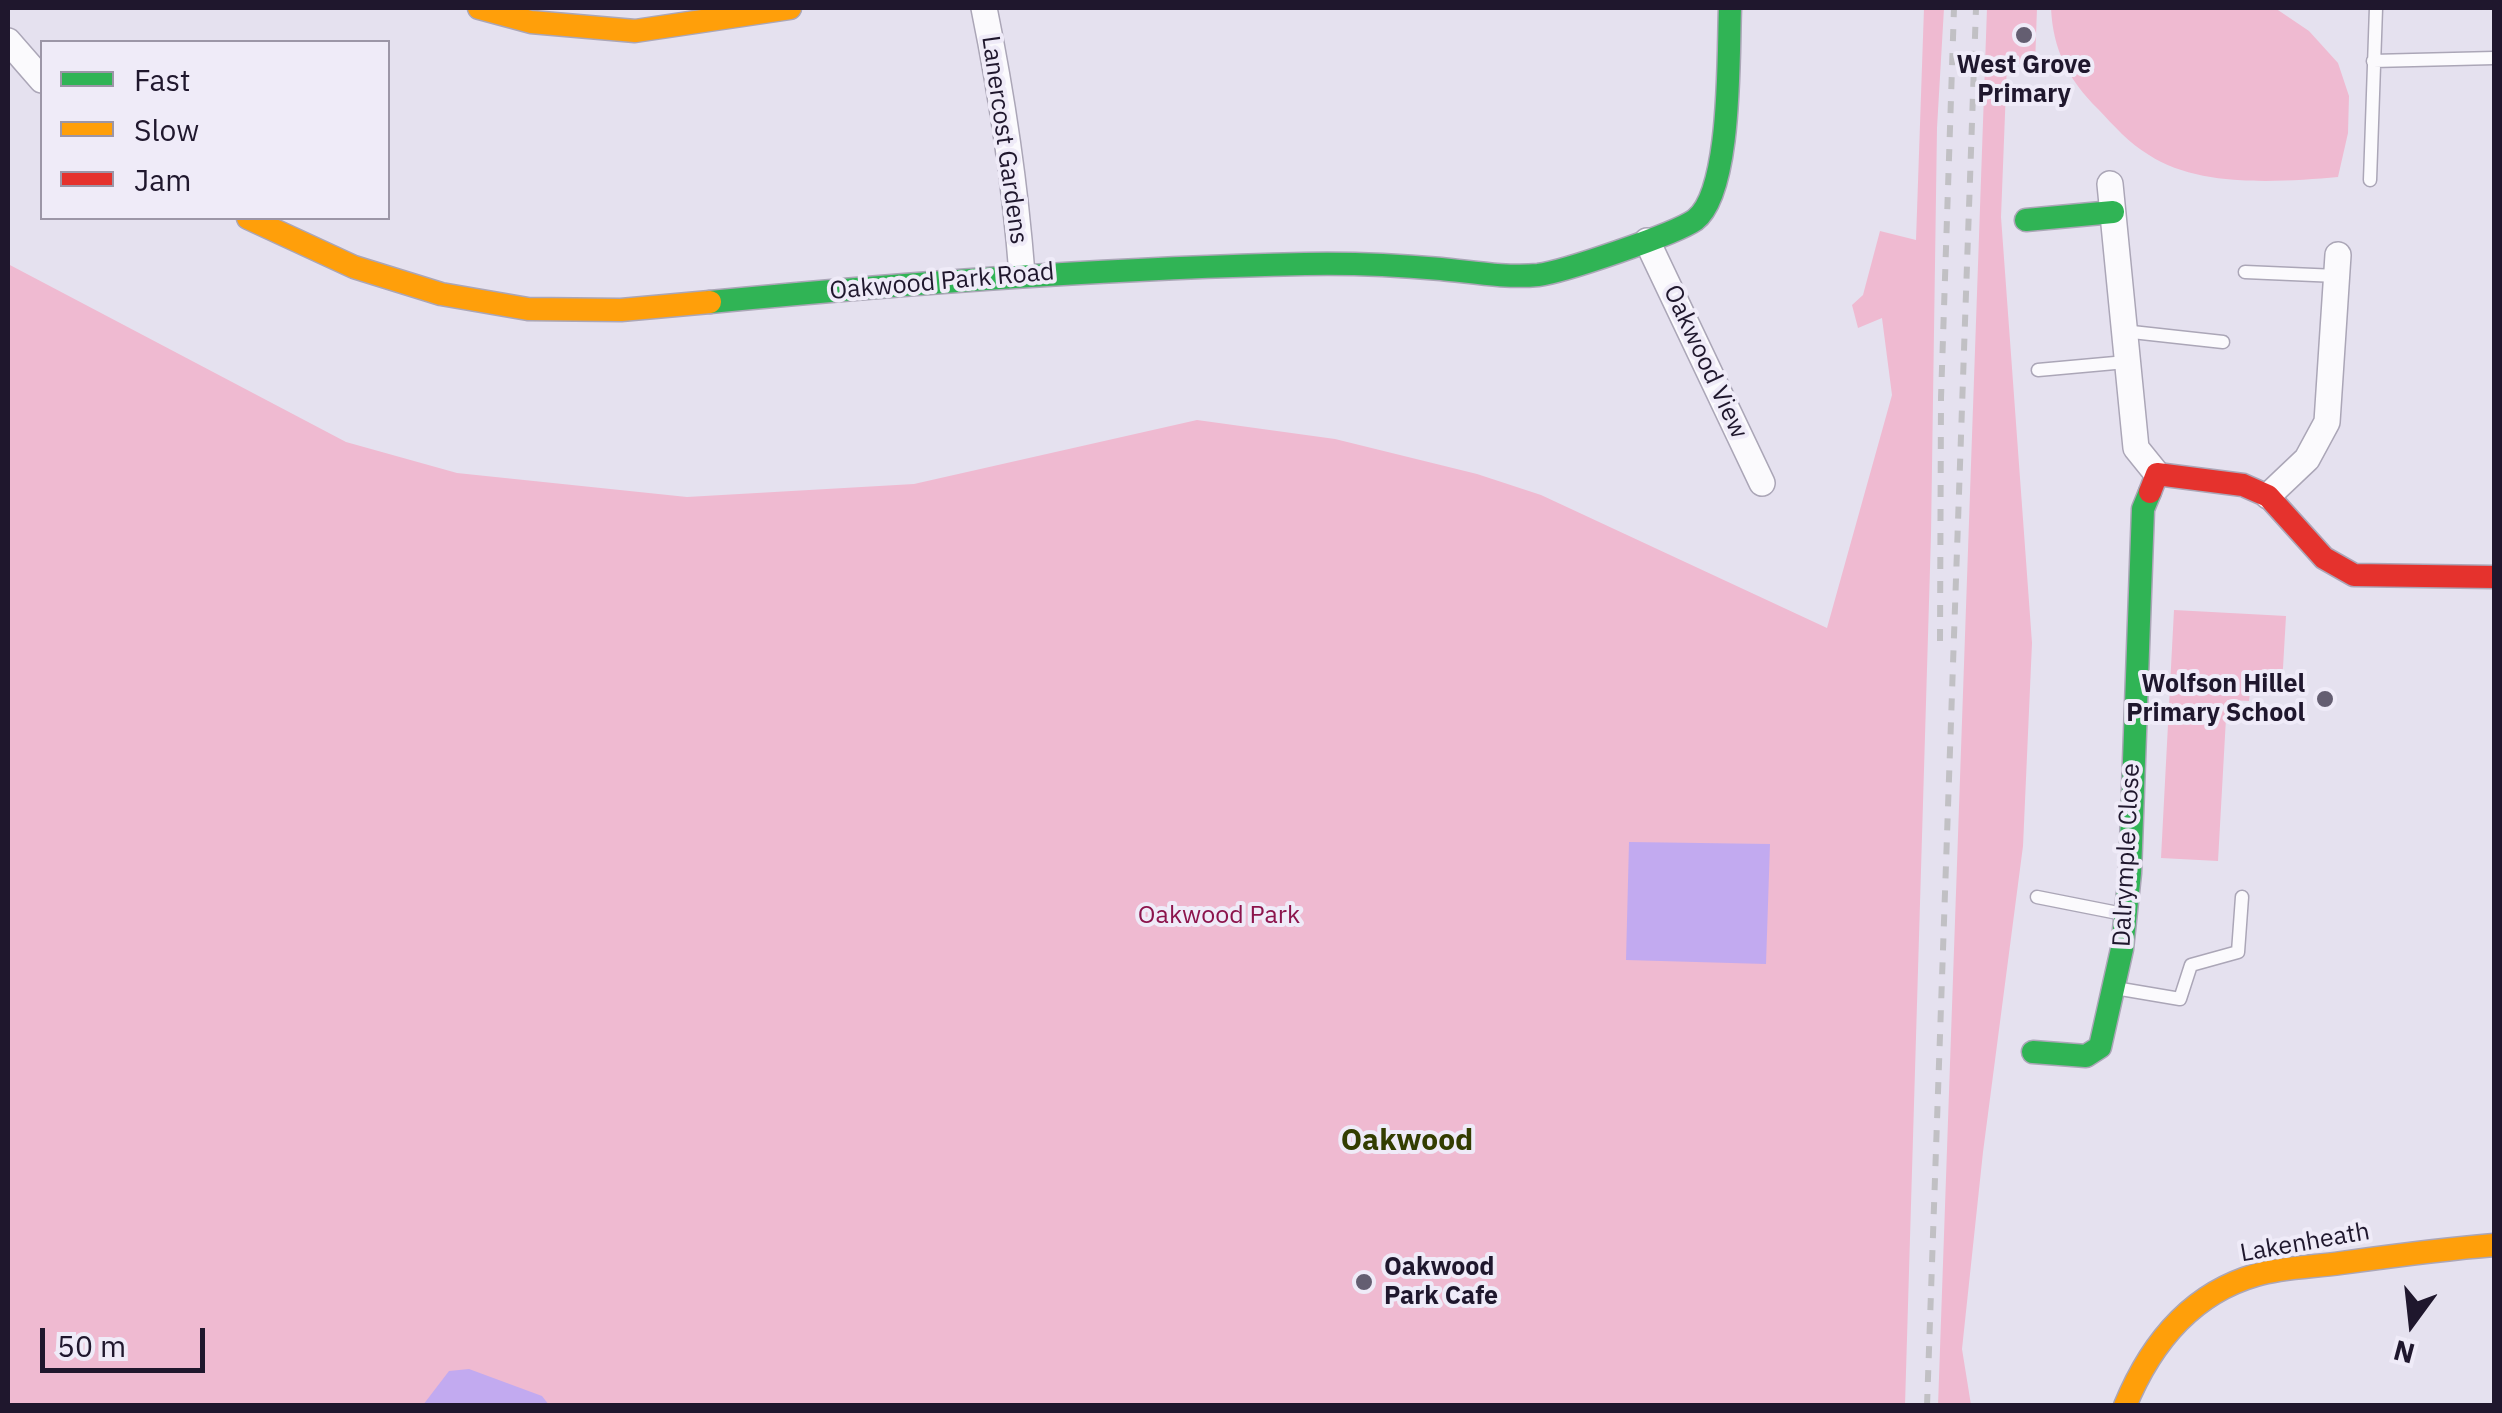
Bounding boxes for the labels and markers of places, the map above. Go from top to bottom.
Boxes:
marker: West Grove Primary [2013,24,2035,46]
place label: West Grove Primary [1957,51,2091,110]
place label: Wolfson Hillel Primary School [2126,670,2305,729]
marker: Wolfson Hillel Primary School [2314,688,2336,710]
place label: Oakwood Park Cafe [1384,1253,1498,1312]
marker: Oakwood Park Cafe [1353,1271,1375,1293]

